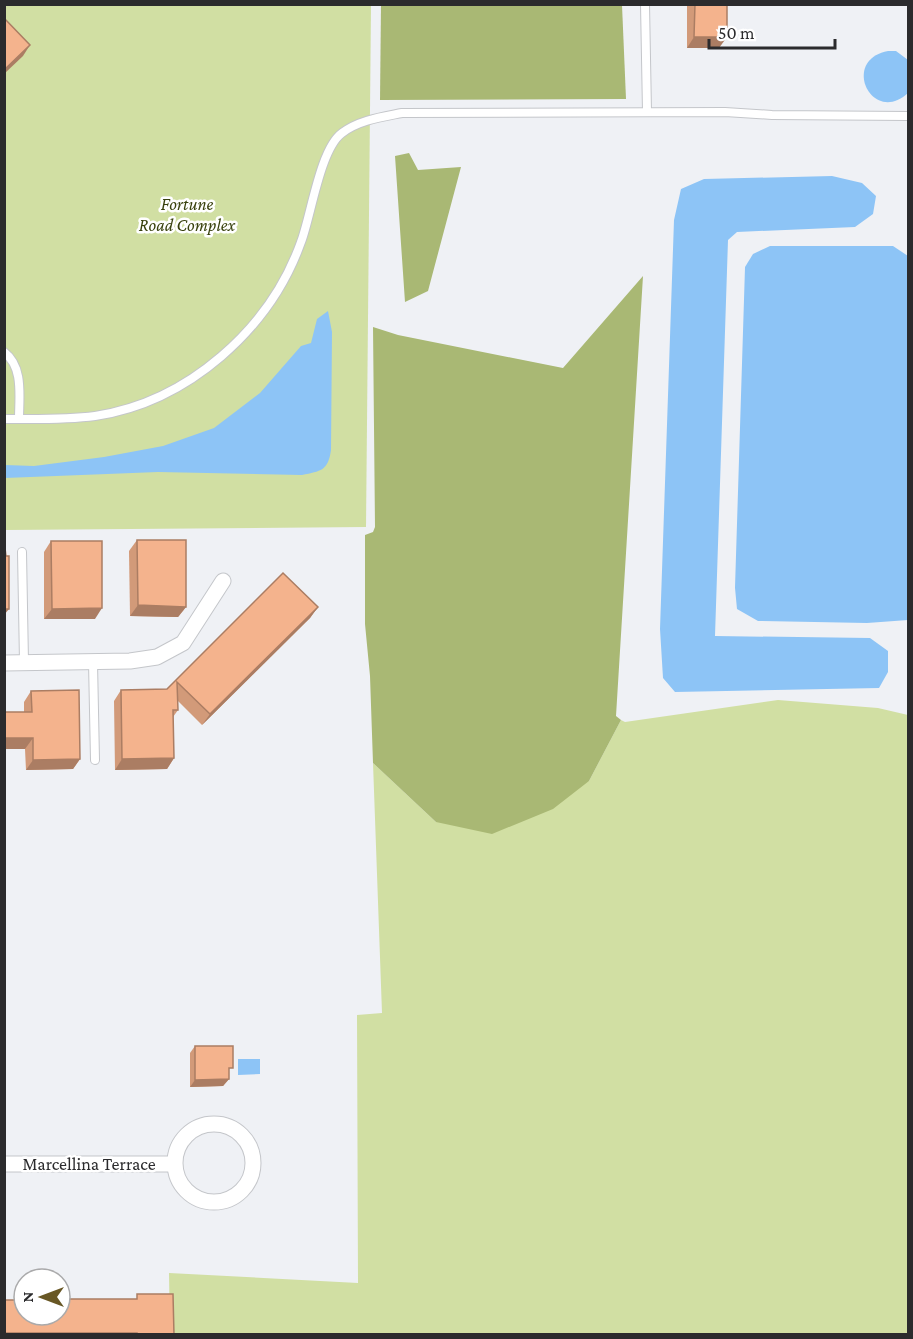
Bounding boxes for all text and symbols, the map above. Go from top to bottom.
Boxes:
scale bar [709,12,835,50]
text: 50 m [718,23,755,43]
park label: Fortune Road Complex [139,194,236,235]
street label: Marcellina Terrace [22,1154,156,1174]
north arrow [12,1267,72,1327]
text: N [19,1291,36,1302]

